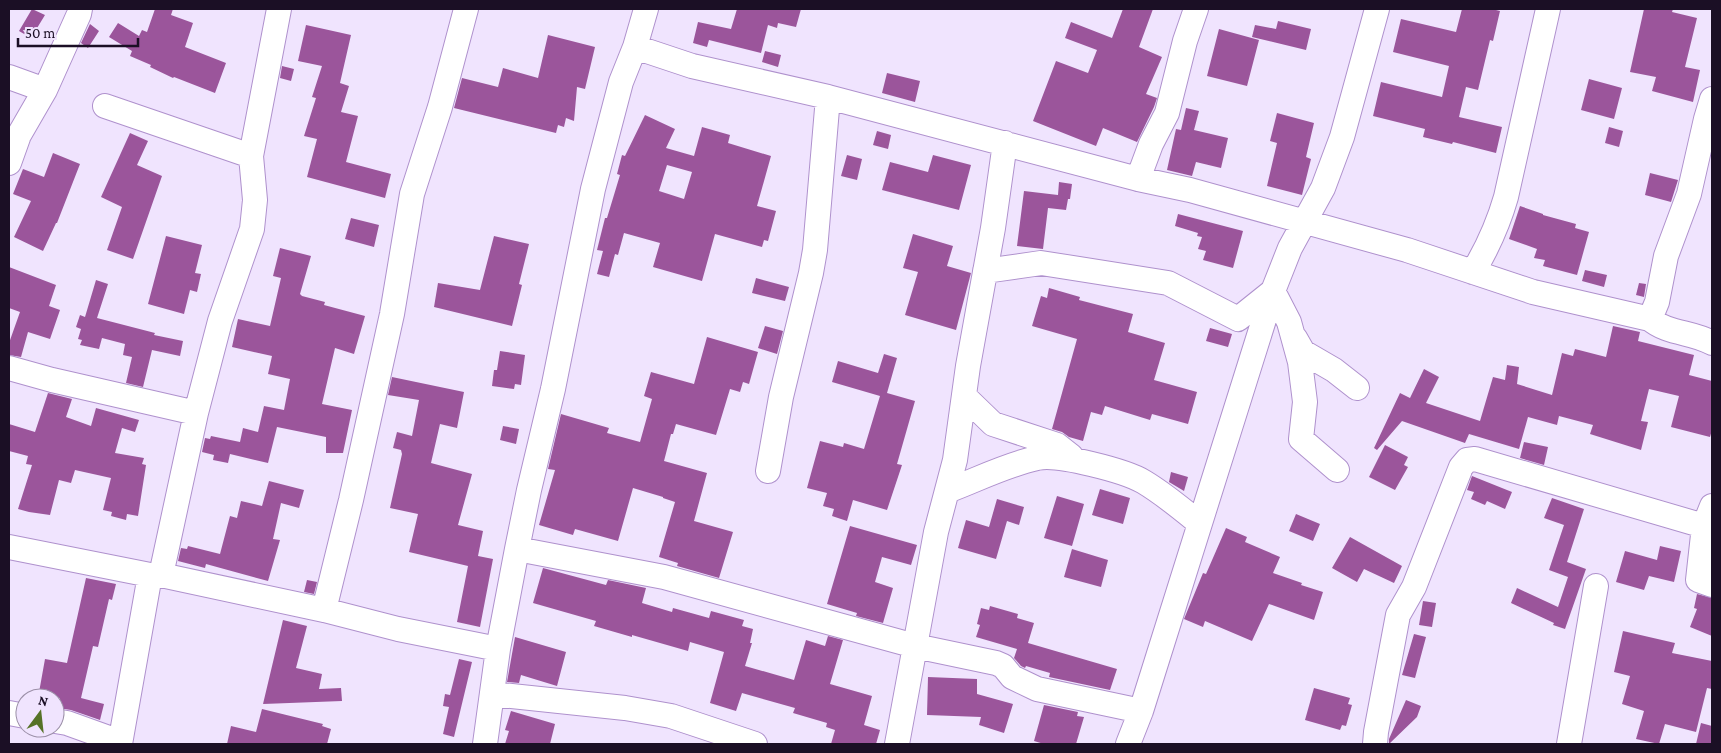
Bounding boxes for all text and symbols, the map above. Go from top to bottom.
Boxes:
scale bar [18,15,138,47]
text: 50 m [25,25,55,41]
north arrow [15,688,65,738]
text: N [37,691,50,710]

